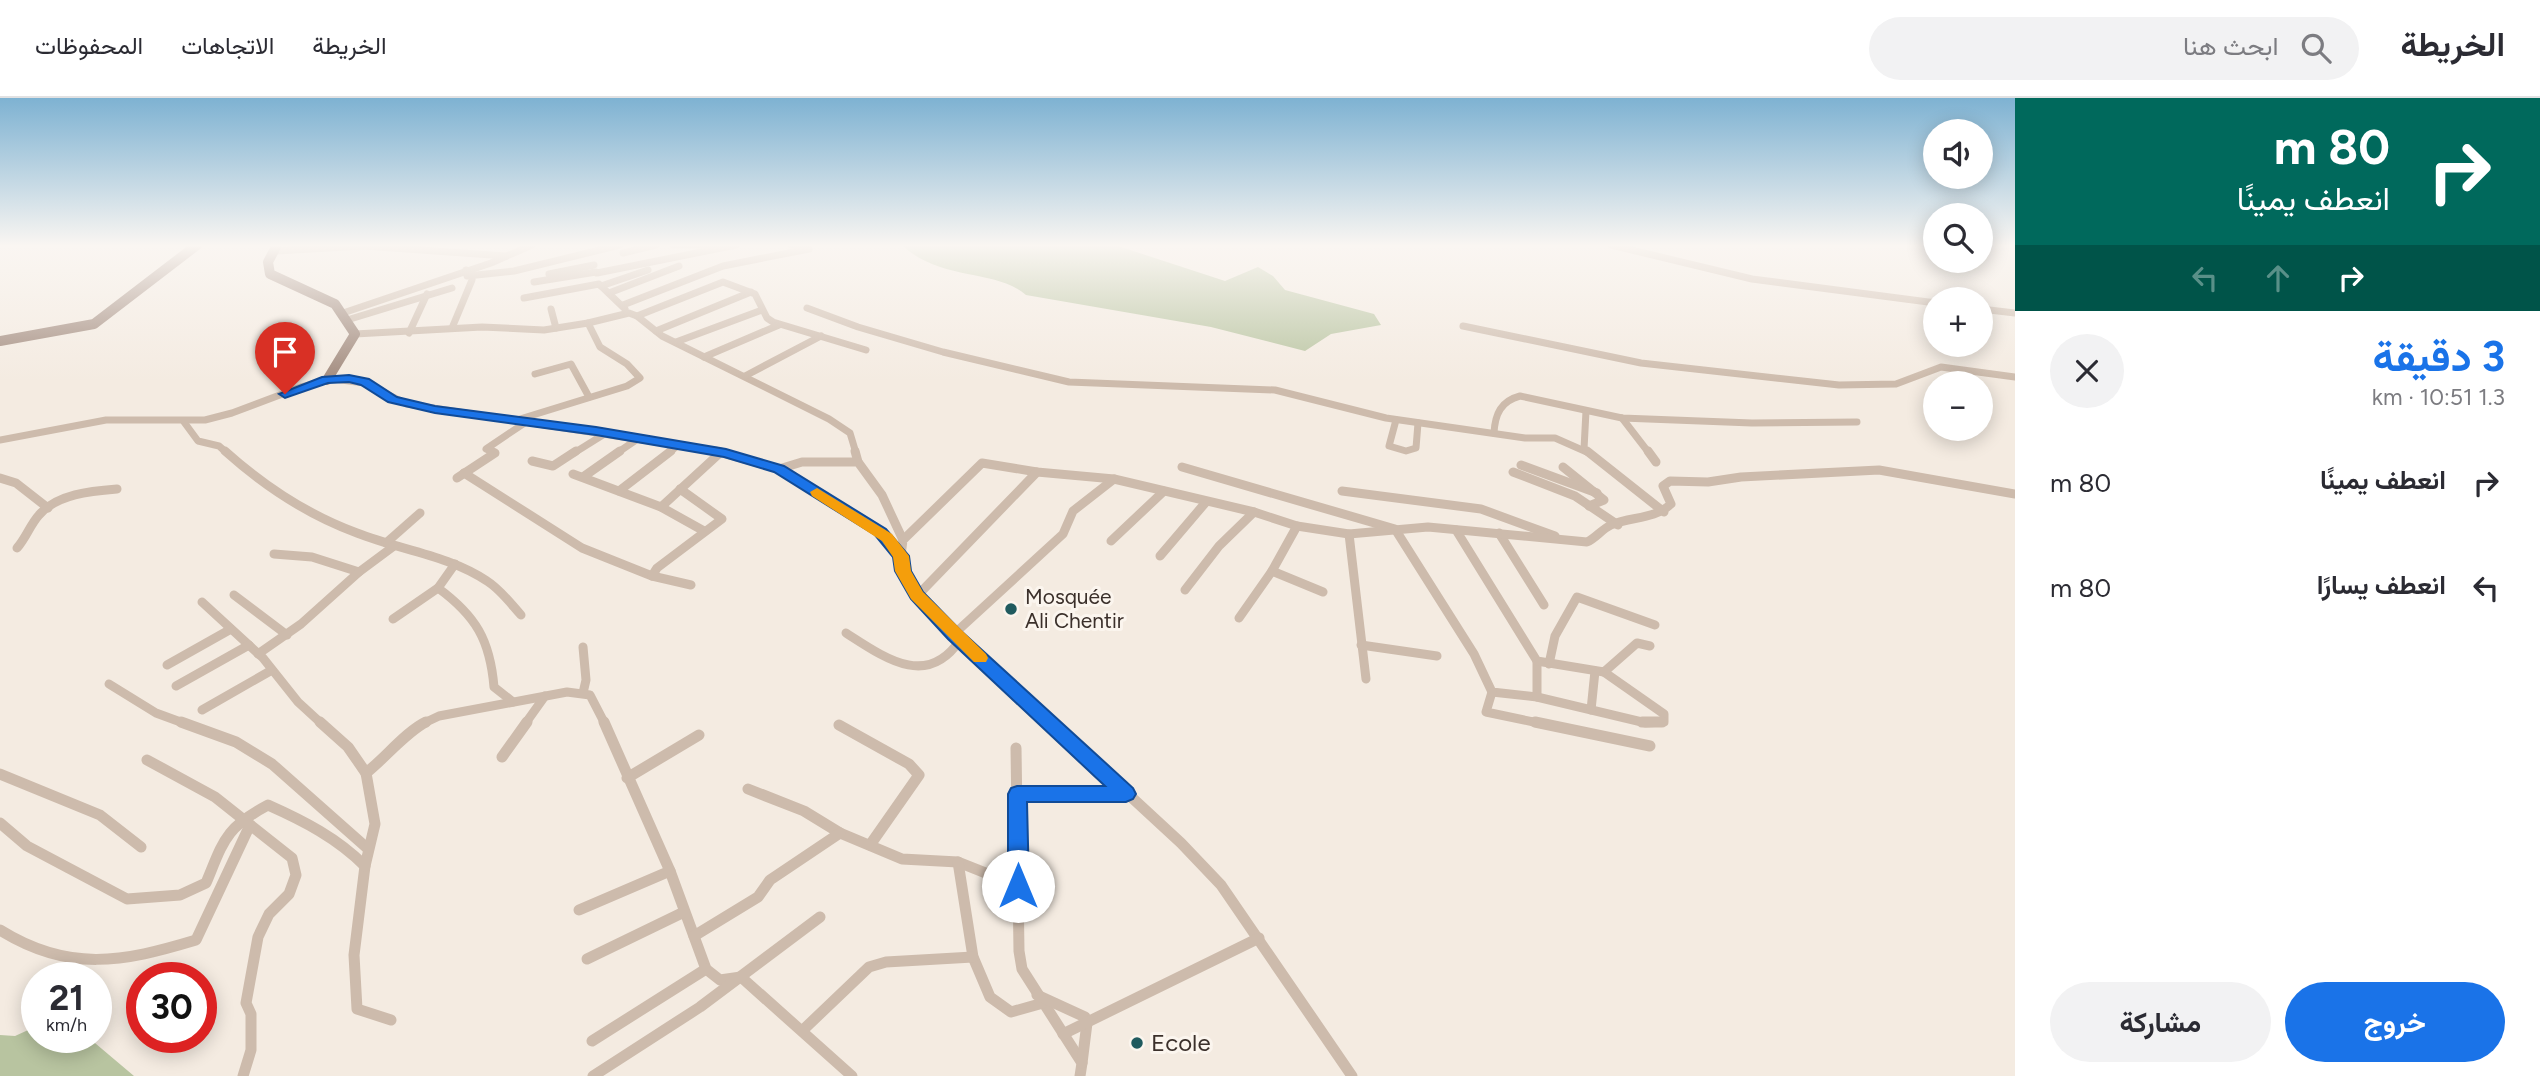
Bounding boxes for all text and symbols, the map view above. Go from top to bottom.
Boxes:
search box [1869,17,2359,80]
text: الخريطة [2401,25,2505,64]
icon: search [2297,29,2335,67]
text: ابحث هنا [2183,30,2279,62]
text: المحفوظات [35,31,143,60]
text: الاتجاهات [181,31,274,60]
text: الخريطة [312,31,387,60]
text: 80 m [2274,117,2390,176]
map controls [1923,119,1993,441]
button: sound [1923,119,1993,189]
icon: right [2414,126,2505,217]
text: انعطف يمينًا [2237,180,2390,218]
button: search [1923,203,1993,273]
icon: left [2186,259,2224,297]
icon: ahead [2259,259,2297,297]
icon: right [2332,259,2370,297]
button: + [1923,287,1993,357]
pin [255,322,315,394]
text: 3 دقيقة [2373,331,2505,382]
icon: arrive [266,333,304,371]
button: close [2050,334,2124,408]
button: − [1923,371,1993,441]
text: 1.3 km · 10:51 [2372,383,2505,411]
text: انعطف يمينًا [2320,464,2446,496]
icon: right [2467,464,2505,502]
text: 80 m [2050,467,2111,499]
text: انعطف يسارًا [2317,569,2446,601]
icon: left [2467,569,2505,607]
text: 80 m [2050,572,2111,604]
place label: Mosquée Ali Chentir [1025,584,1124,633]
marker: Mosquée Ali Chentir [1003,601,1019,617]
position arrow [981,849,1055,923]
speed limit sign: 30 [126,962,217,1053]
text: 21 [49,977,84,1019]
button: مشاركة [2050,982,2271,1062]
button: خروج [2285,982,2505,1062]
text: km/h [46,1014,87,1036]
place label: Ecole [1151,1028,1211,1057]
marker: Ecole [1129,1035,1145,1051]

